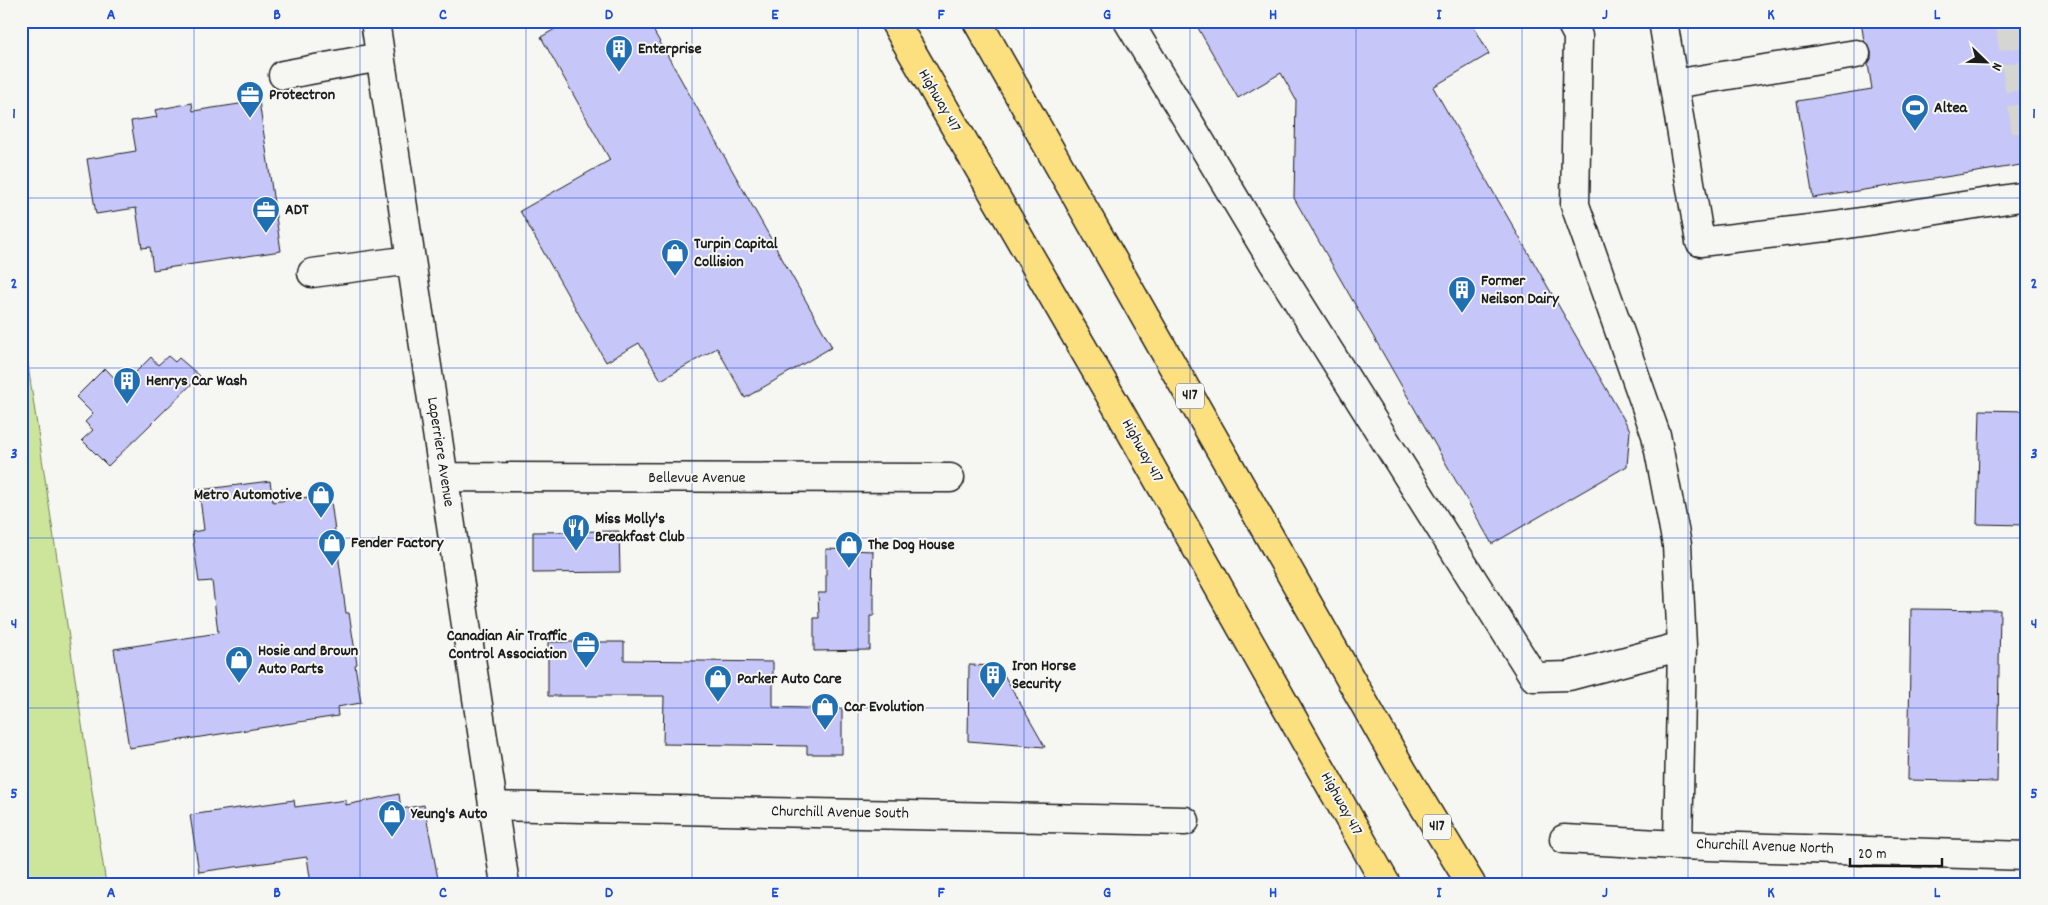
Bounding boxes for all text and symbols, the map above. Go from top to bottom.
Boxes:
text: A [107,4,116,27]
text: B [273,4,281,27]
text: C [439,4,447,27]
text: D [605,4,614,27]
text: E [771,4,779,27]
text: F [937,4,945,27]
text: G [1103,4,1111,27]
text: H [1269,4,1277,27]
text: I [1437,4,1443,27]
text: J [1602,4,1608,27]
text: K [1767,4,1775,27]
text: L [1934,4,1941,27]
building icon: Enterprise [604,34,634,73]
place label: Enterprise [638,38,702,61]
north arrow [1960,38,2010,88]
text: N [1986,59,2007,73]
street label: Highway 417 [912,65,966,137]
office icon: Protectron [235,80,265,119]
place label: Protectron [269,84,335,107]
sports icon: Altea [1900,93,1930,132]
place label: Altea [1934,97,1968,120]
text: 1 [12,103,16,126]
text: 1 [2032,103,2036,126]
office icon: ADT [251,195,281,234]
place label: ADT [285,199,309,222]
place label: Turpin Capital Collision [694,233,778,274]
shop icon: Turpin Capital Collision [660,238,690,277]
place label: Former Neilson Dairy [1481,270,1560,311]
text: 2 [11,273,18,296]
text: 2 [2031,273,2038,296]
building icon: Former Neilson Dairy [1447,275,1477,314]
building icon: Henrys Car Wash [112,366,142,405]
place label: Henrys Car Wash [146,370,247,393]
road number: 417 [1176,384,1204,408]
street label: Laperriere Avenue [420,396,460,508]
street label: Highway 417 [1115,415,1169,487]
text: 3 [10,443,18,466]
text: 3 [2030,443,2038,466]
street label: Bellevue Avenue [648,467,746,490]
shop icon: Metro Automotive [306,480,336,519]
place label: Metro Automotive [194,484,302,507]
place label: Miss Molly's Breakfast Club [595,508,685,549]
restaurant icon: Miss Molly's Breakfast Club [561,513,591,552]
shop icon: Fender Factory [317,528,347,567]
shop icon: The Dog House [834,530,864,569]
place label: Fender Factory [351,532,445,555]
place label: The Dog House [868,534,954,557]
text: 4 [11,613,17,636]
text: 4 [2031,613,2037,636]
place label: Canadian Air Traffic Control Association [447,625,568,666]
office icon: Canadian Air Traffic Control Association [571,630,601,669]
place label: Hosie and Brown Auto Parts [258,640,358,681]
shop icon: Hosie and Brown Auto Parts [224,645,254,684]
place label: Iron Horse Security [1012,655,1076,696]
building icon: Iron Horse Security [978,660,1008,699]
shop icon: Parker Auto Care [703,664,733,703]
place label: Parker Auto Care [737,668,842,691]
shop icon: Car Evolution [810,692,840,731]
place label: Car Evolution [844,696,924,719]
street label: Highway 417 [1314,768,1368,840]
text: 5 [10,783,18,806]
text: 5 [2030,783,2038,806]
shop icon: Yeung's Auto [377,799,407,838]
street label: Churchill Avenue South [771,800,909,826]
place label: Yeung's Auto [410,803,487,826]
road number: 417 [1423,814,1451,840]
street label: Churchill Avenue North [1696,833,1834,861]
scale bar [1850,835,1943,867]
text: 20 m [1858,844,1886,866]
text: A [107,882,116,905]
text: B [273,882,281,905]
text: C [439,882,447,905]
text: D [605,882,614,905]
text: E [771,882,779,905]
text: F [937,882,945,905]
text: G [1103,882,1111,905]
text: H [1269,882,1277,905]
text: I [1437,882,1443,905]
text: J [1602,882,1608,905]
text: K [1767,882,1775,905]
text: L [1934,882,1941,905]

